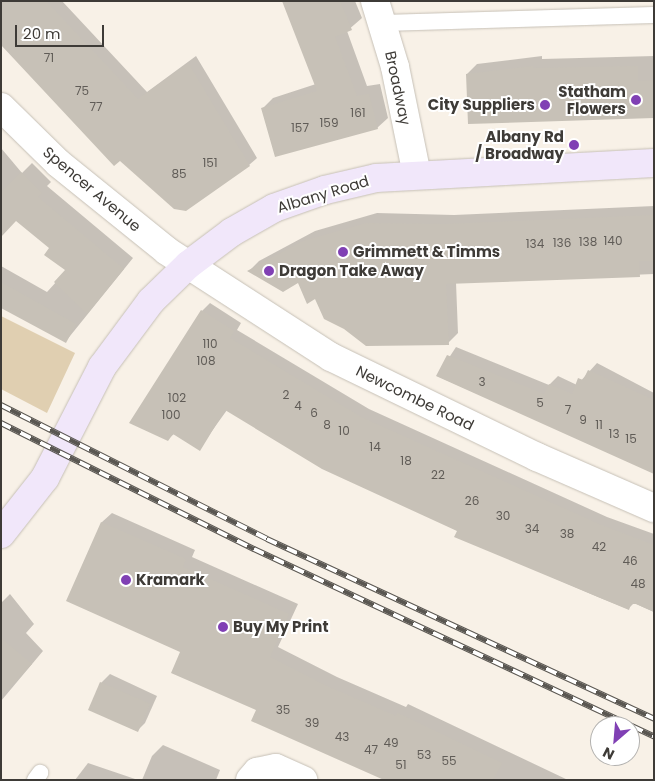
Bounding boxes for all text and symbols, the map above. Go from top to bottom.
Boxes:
scale bar [18,15,106,47]
text: 20 m [23,23,61,44]
street label: Broadway [381,49,415,127]
house number: 71 [44,51,54,65]
place label: Statham Flowers [558,82,626,117]
house number: 75 [75,84,89,98]
marker: Statham Flowers [630,94,642,106]
place label: City Suppliers [428,96,535,114]
marker: City Suppliers [539,99,551,111]
house number: 77 [89,100,103,114]
house number: 161 [350,106,366,120]
house number: 159 [320,116,338,130]
house number: 157 [291,121,309,135]
place label: Albany Rd / Broadway [475,127,564,162]
marker: Albany Rd / Broadway [568,139,580,151]
street label: Spencer Avenue [39,143,145,235]
house number: 151 [202,156,218,170]
house number: 85 [171,167,187,181]
street label: Albany Road [275,171,371,217]
house number: 140 [604,234,622,248]
house number: 138 [579,235,597,249]
house number: 136 [553,236,571,250]
house number: 134 [526,237,544,251]
place label: Grimmett & Timms [353,243,500,261]
marker: Grimmett & Timms [337,246,349,258]
place label: Dragon Take Away [279,262,424,280]
marker: Dragon Take Away [263,265,275,277]
house number: 110 [202,337,218,351]
house number: 108 [197,354,215,368]
street label: Newcombe Road [353,362,477,434]
house number: 3 [478,375,486,389]
house number: 2 [283,388,289,402]
house number: 102 [168,391,186,405]
house number: 5 [536,396,544,410]
house number: 4 [294,399,302,413]
house number: 7 [565,403,571,417]
house number: 6 [310,406,318,420]
house number: 100 [162,408,180,422]
house number: 9 [579,413,587,427]
house number: 8 [323,418,331,432]
house number: 11 [595,418,603,432]
house number: 10 [338,424,350,438]
house number: 13 [609,427,619,441]
house number: 15 [625,432,637,446]
house number: 14 [369,440,381,454]
house number: 18 [400,454,412,468]
house number: 22 [431,468,445,482]
house number: 26 [465,494,479,508]
house number: 30 [496,509,510,523]
house number: 34 [525,522,539,536]
house number: 38 [560,527,574,541]
house number: 42 [592,540,606,554]
house number: 46 [622,554,638,568]
place label: Kramark [136,571,205,589]
marker: Kramark [120,574,132,586]
house number: 48 [630,577,646,591]
place label: Buy My Print [233,618,328,636]
marker: Buy My Print [217,621,229,633]
house number: 35 [276,703,290,717]
house number: 39 [305,716,319,730]
north arrow [590,716,640,766]
house number: 43 [335,730,349,744]
house number: 49 [383,736,399,750]
text: N [599,742,618,765]
house number: 47 [364,743,378,757]
house number: 53 [417,748,431,762]
house number: 55 [441,754,457,768]
house number: 51 [395,758,407,772]

